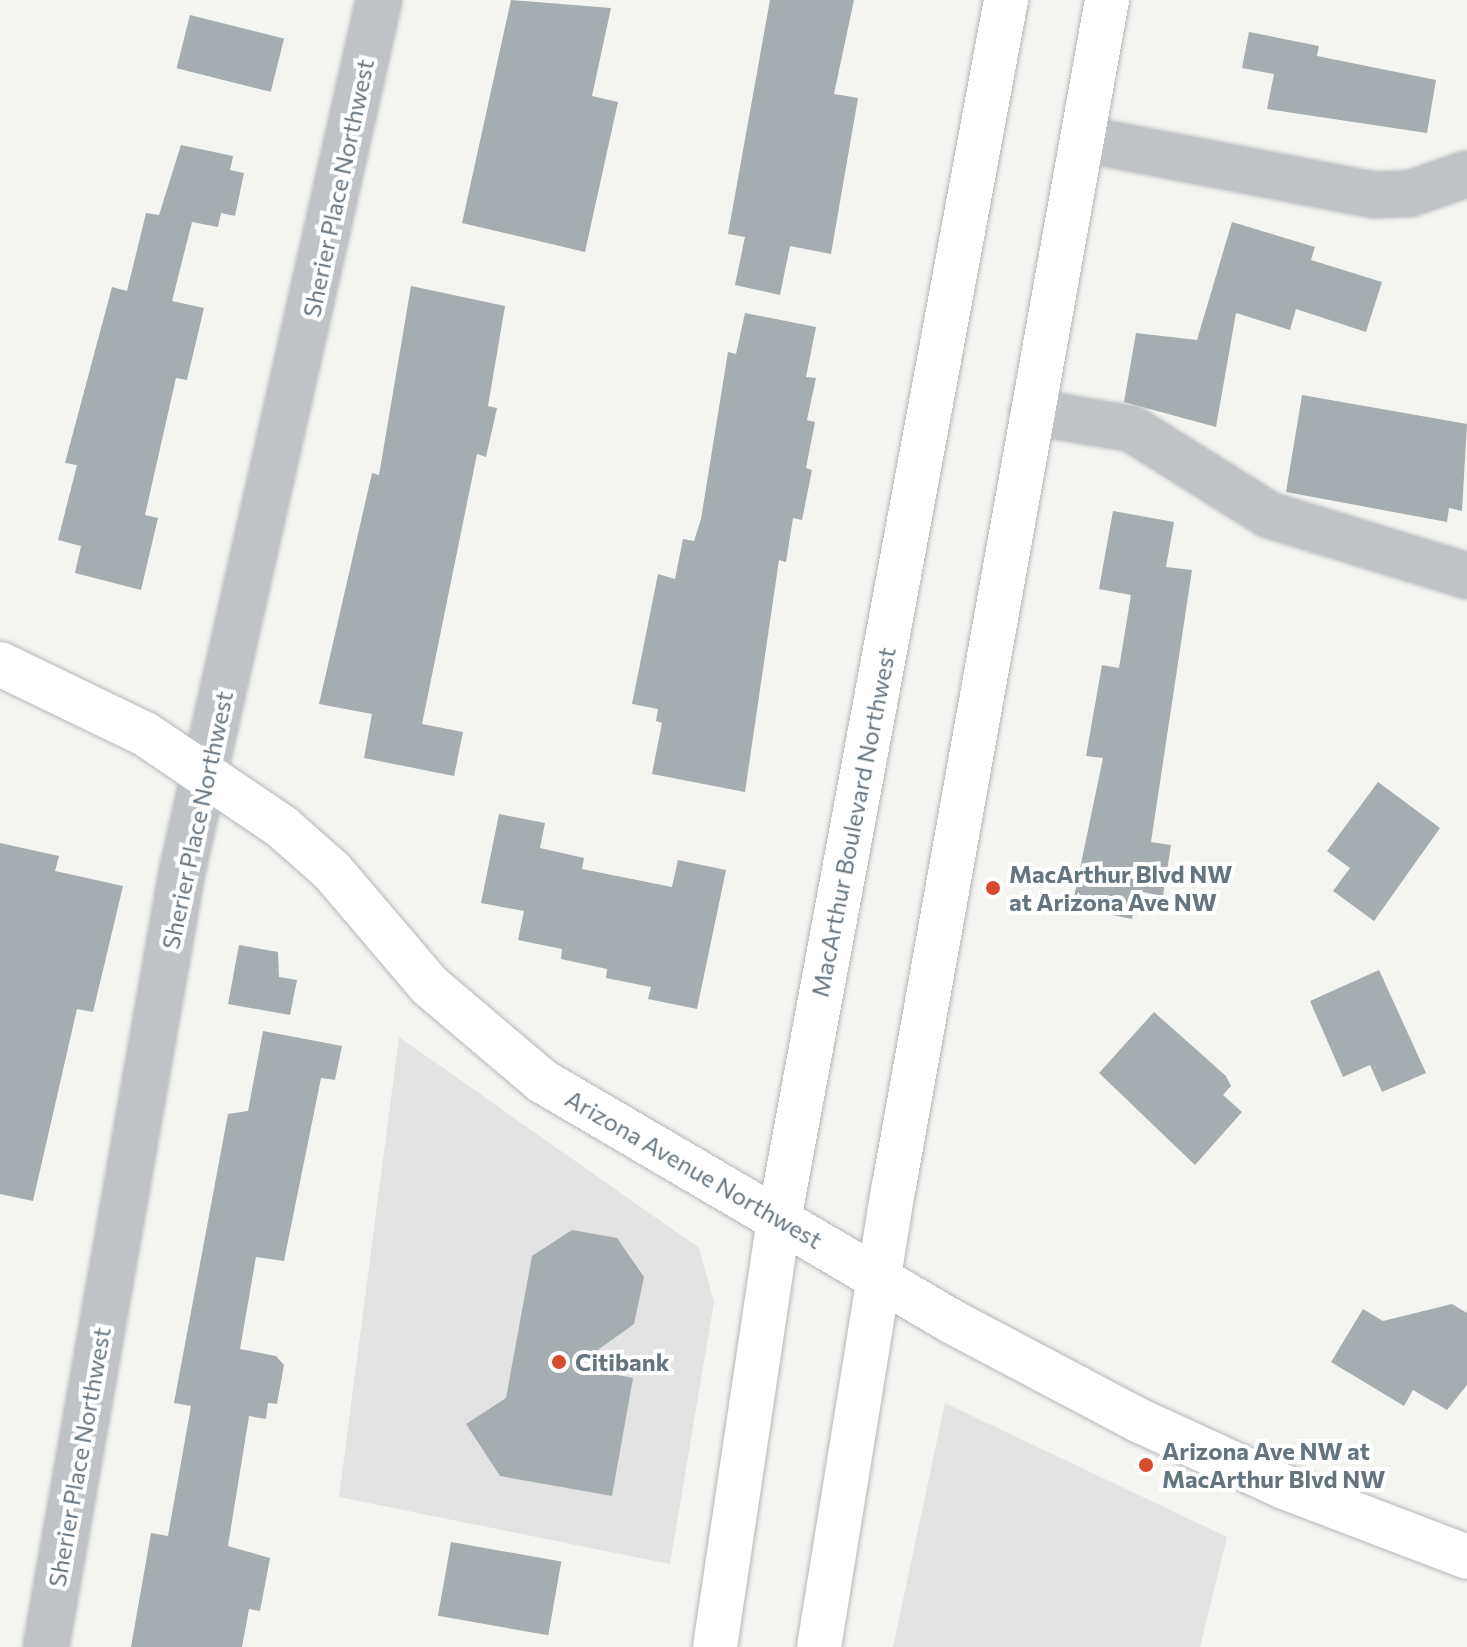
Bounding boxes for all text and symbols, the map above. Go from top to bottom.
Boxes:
street label: Sherier Place Northwest [297,56,379,320]
street label: MacArthur Boulevard Northwest [805,645,901,999]
street label: Sherier Place Northwest [156,688,238,952]
place label: MacArthur Blvd NW at Arizona Ave NW [1009,860,1232,916]
marker: MacArthur Blvd NW at Arizona Ave NW [984,879,1002,897]
street label: Arizona Avenue Northwest [561,1084,827,1254]
street label: Sherier Place Northwest [42,1325,116,1589]
place label: Citibank [575,1348,669,1376]
marker: Citibank [550,1353,568,1371]
place label: Arizona Ave NW at MacArthur Blvd NW [1162,1437,1385,1493]
marker: Arizona Ave NW at MacArthur Blvd NW [1137,1456,1155,1474]

